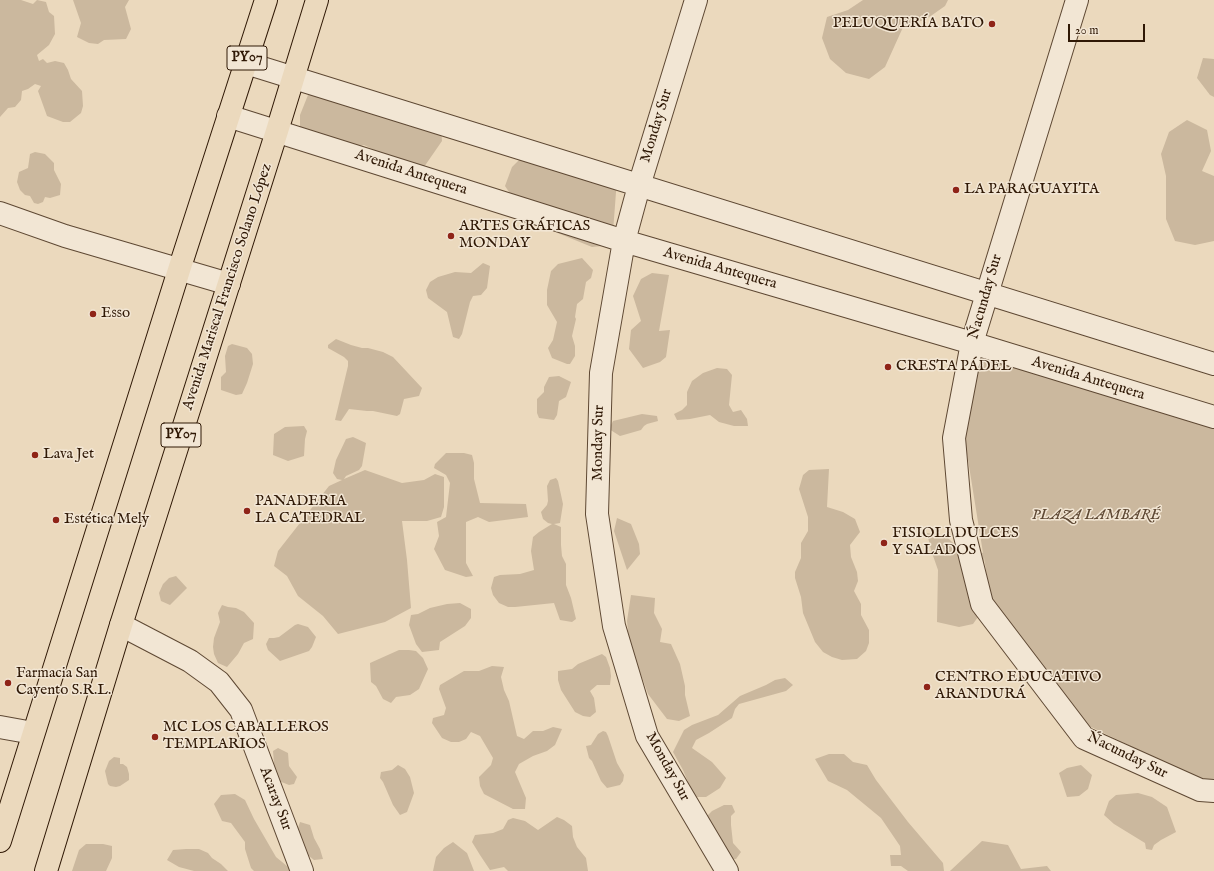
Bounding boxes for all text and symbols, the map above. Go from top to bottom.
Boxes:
place label: PELUQUERÍA BATO [833,15,984,33]
scale bar [1070,16,1147,42]
marker: PELUQUERÍA BATO [987,19,997,29]
text: 20 m [1075,23,1098,38]
road number: PY07 [227,46,267,70]
street label: Monday Sur [637,87,677,165]
street label: Avenida Antequera [353,146,469,200]
street label: Avenida Mariscal Francisco Solano López [180,162,276,412]
place label: LA PARAGUAYITA [964,181,1099,199]
marker: LA PARAGUAYITA [951,185,961,195]
place label: ARTES GRÁFICAS MONDAY [459,218,590,253]
marker: ARTES GRÁFICAS MONDAY [446,231,456,241]
street label: Avenida Antequera [661,244,779,294]
street label: Ńacunday Sur [965,252,1007,342]
place label: Esso [101,305,130,323]
marker: Esso [88,309,98,319]
street label: Avenida Antequera [1029,353,1147,405]
place label: CRESTA PÁDEL [896,358,1011,376]
marker: CRESTA PÁDEL [883,362,893,372]
street label: Monday Sur [589,405,609,481]
road number: PY07 [161,423,201,447]
place label: Lava Jet [43,446,94,464]
marker: Lava Jet [30,450,40,460]
place label: PANADERIA LA CATEDRAL [255,493,365,528]
marker: PANADERIA LA CATEDRAL [242,506,252,516]
park label: PLAZA LAMBARÉ [1032,507,1160,525]
place label: Estética Mely [64,511,149,529]
marker: Estética Mely [51,515,61,525]
place label: FISIOLI DULCES Y SALADOS [892,525,1019,560]
marker: FISIOLI DULCES Y SALADOS [879,538,889,548]
place label: Farmacia San Cayento S.R.L. [16,665,111,700]
place label: CENTRO EDUCATIVO ARANDURÁ [935,669,1102,704]
marker: Farmacia San Cayento S.R.L. [3,678,13,688]
marker: CENTRO EDUCATIVO ARANDURÁ [922,682,932,692]
place label: MC LOS CABALLEROS TEMPLARIOS [163,719,329,754]
street label: Monday Sur [641,729,693,805]
street label: Ńacunday Sur [1084,729,1170,783]
marker: MC LOS CABALLEROS TEMPLARIOS [150,732,160,742]
street label: Acaray Sur [255,765,295,833]

